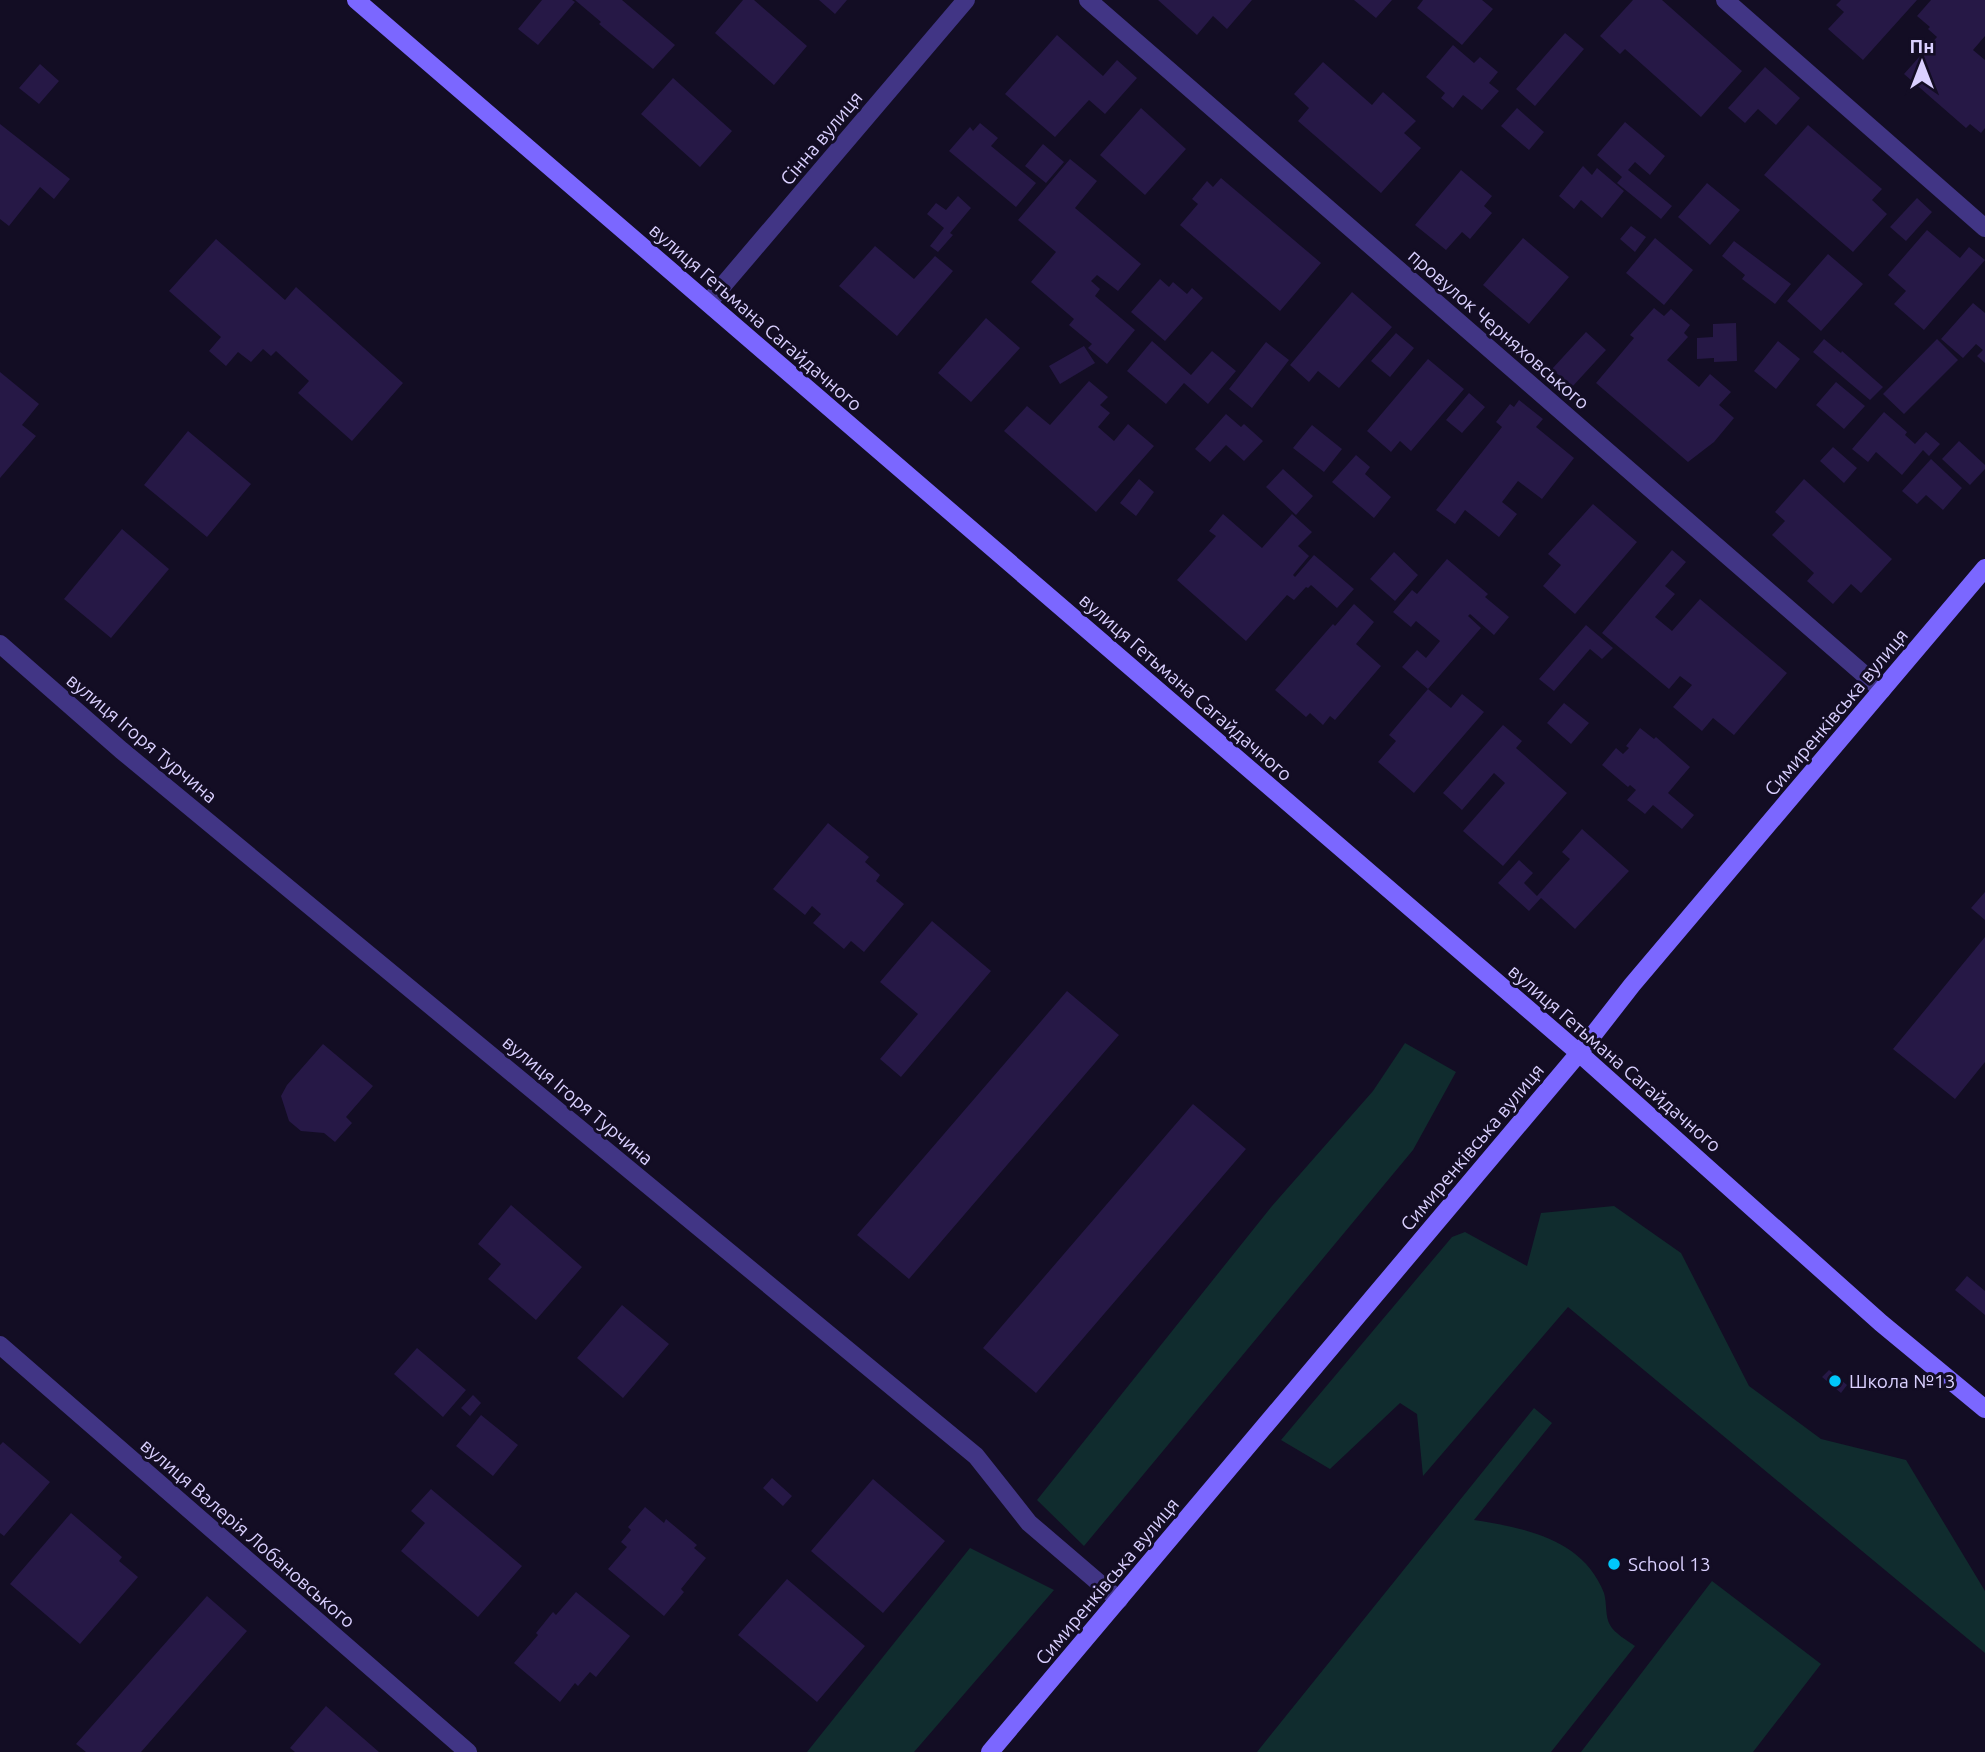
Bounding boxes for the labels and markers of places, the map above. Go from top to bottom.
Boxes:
place label: Школа №13 [1849,1370,1956,1392]
marker: Школа №13 [1827,1373,1843,1389]
place label: School 13 [1628,1553,1711,1575]
marker: School 13 [1606,1556,1622,1572]

